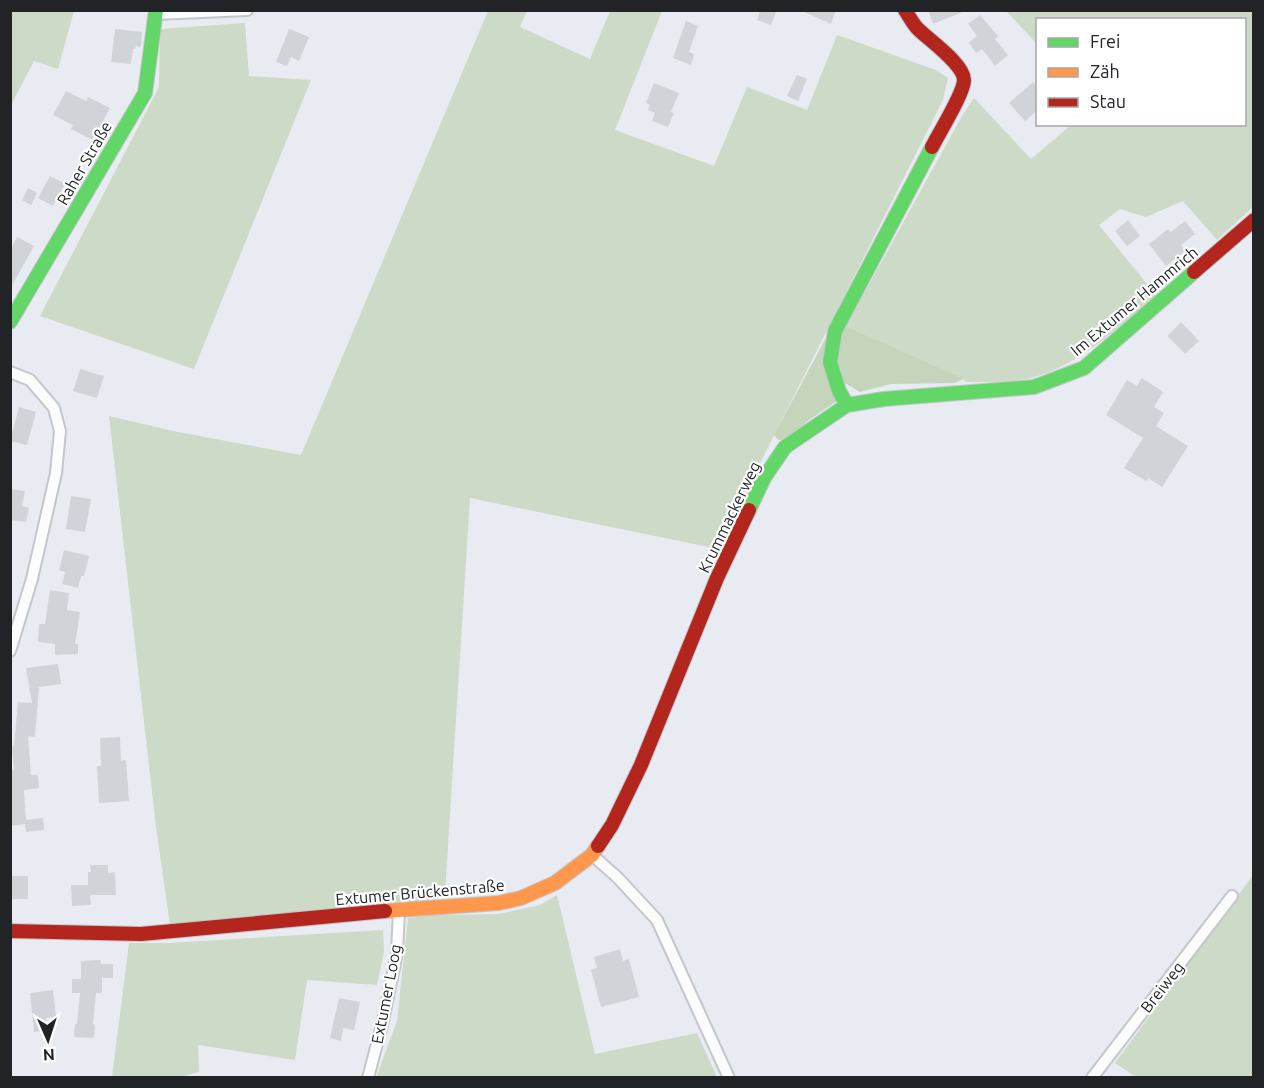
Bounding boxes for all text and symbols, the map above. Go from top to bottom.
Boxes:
legend [1036,18,1246,126]
text: Frei [1090,31,1120,51]
text: Zäh [1090,61,1120,81]
text: Stau [1090,91,1126,111]
street label: Raher Straße [53,118,115,208]
street label: Im Extumer Hammrich [1067,243,1201,359]
street label: Krummackerweg [694,458,764,576]
street label: Extumer Brückenstraße [335,876,505,908]
street label: Extumer Loog [368,943,404,1045]
street label: Breiweg [1137,958,1187,1016]
north arrow [18,1010,78,1070]
text: N [42,1046,55,1064]

